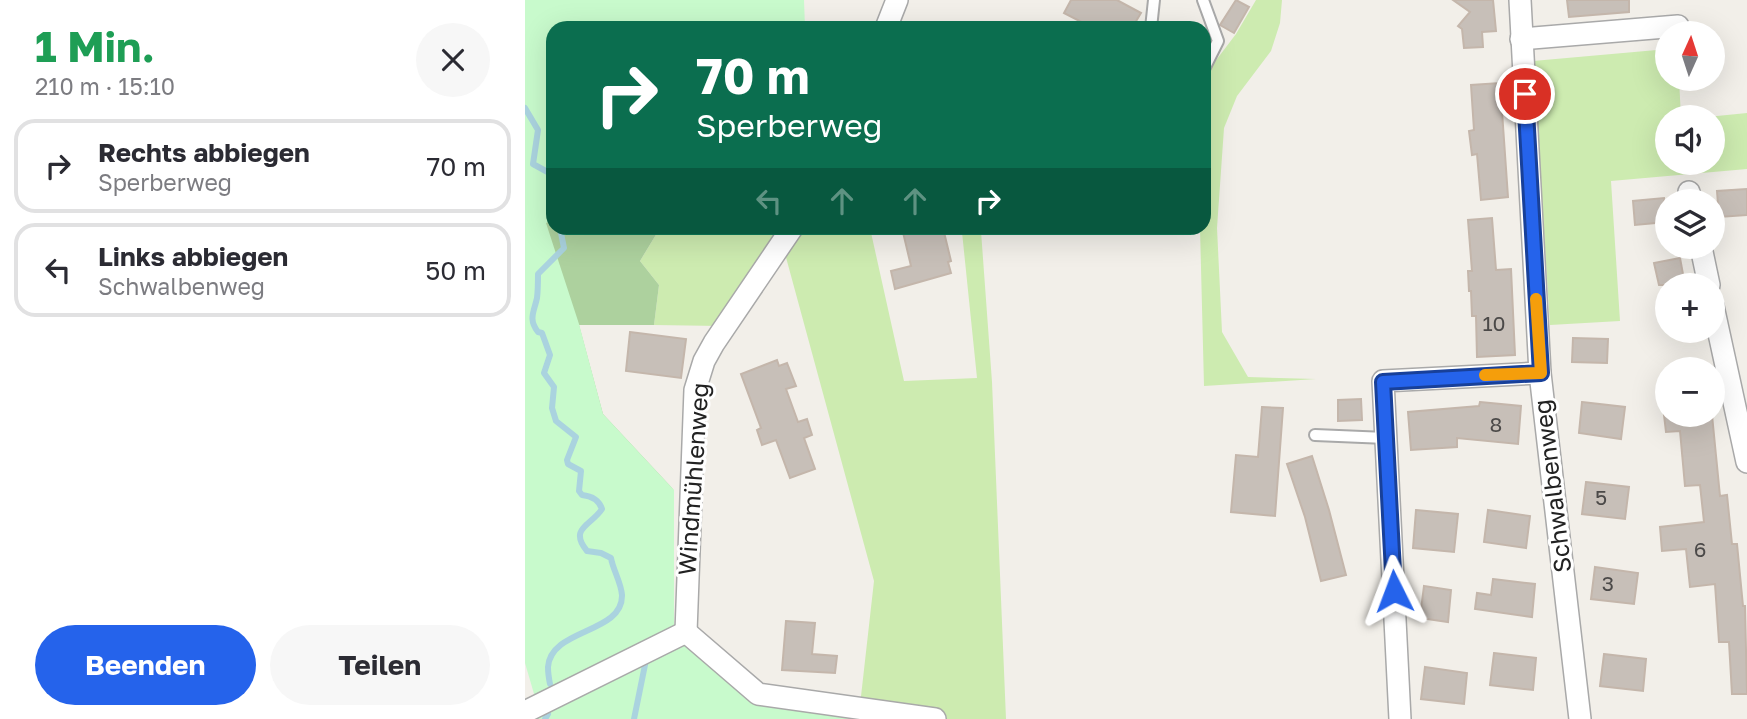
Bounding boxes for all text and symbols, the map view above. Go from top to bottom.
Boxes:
text: 1 Min. [35,21,155,71]
north arrow [1655,21,1725,91]
map controls [1655,21,1725,427]
button: close [416,23,490,97]
text: 70 m [696,46,810,105]
icon: right [581,49,672,140]
pin [1495,64,1555,124]
text: 210 m · 15:10 [35,72,175,100]
icon: arrive [1506,75,1544,113]
button: sound [1655,105,1725,175]
text: Sperberweg [696,106,882,144]
text: Rechts abbiegen [98,137,310,168]
icon: right [39,147,77,185]
text: 70 m [427,151,486,182]
text: Sperberweg [98,168,232,196]
icon: left [750,182,788,220]
icon: ahead [823,182,861,220]
icon: ahead [896,182,934,220]
icon: right [969,182,1007,220]
button: layers [1655,189,1725,259]
text: Links abbiegen [98,241,288,272]
icon: left [39,251,77,289]
text: 50 m [425,255,486,286]
text: Schwalbenweg [98,272,265,300]
button: + [1655,273,1725,343]
house number: 10 [1482,310,1506,336]
button: − [1655,357,1725,427]
street label: Windmühlenweg [671,381,714,576]
street label: Schwalbenweg [1527,398,1577,574]
house number: 8 [1490,411,1502,437]
house number: 5 [1595,484,1607,510]
house number: 6 [1694,536,1706,562]
position arrow [1357,554,1431,628]
house number: 3 [1602,570,1614,596]
button: Beenden [35,625,256,705]
button: Teilen [270,625,490,705]

